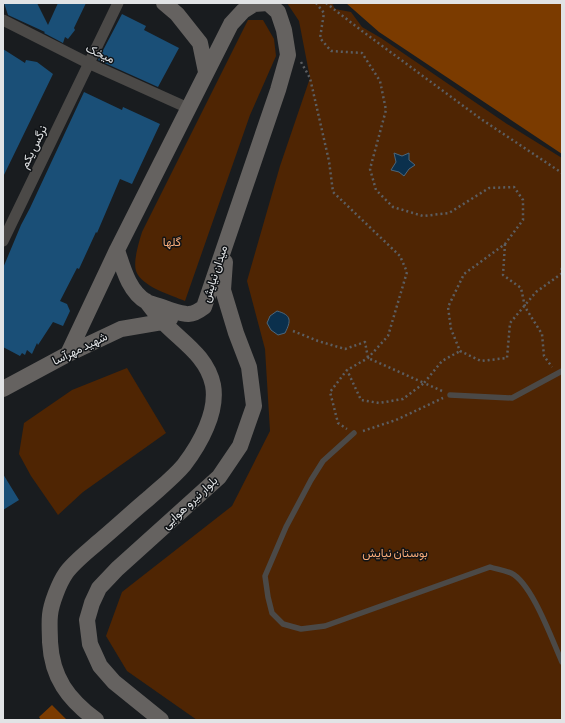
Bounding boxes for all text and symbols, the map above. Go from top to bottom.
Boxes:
street label: میخک [83,41,117,67]
street label: نرگس یکم [17,123,51,171]
park label: گلها [163,235,181,250]
street label: میدان نیایش [199,243,231,305]
street label: شهید مهرآسا [50,329,110,369]
street label: بلوار نیرو هوایی [159,473,221,533]
park label: بوستان نیایش [362,546,428,561]

